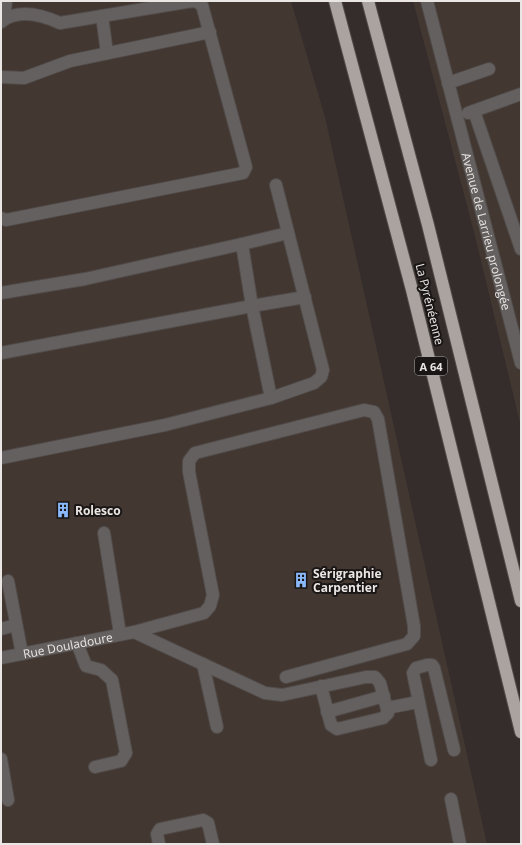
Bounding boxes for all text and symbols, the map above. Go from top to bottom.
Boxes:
street label: Avenue de Larrieu prolongée [458,151,515,312]
street label: La Pyrénéenne [412,262,448,347]
road number: A 64 [415,357,447,375]
building icon: Rolesco [54,501,72,519]
place label: Rolesco [75,502,121,519]
place label: Sérigraphie Carpentier [313,565,382,596]
building icon: Sérigraphie Carpentier [292,571,310,589]
street label: Rue Douladoure [21,628,114,662]

